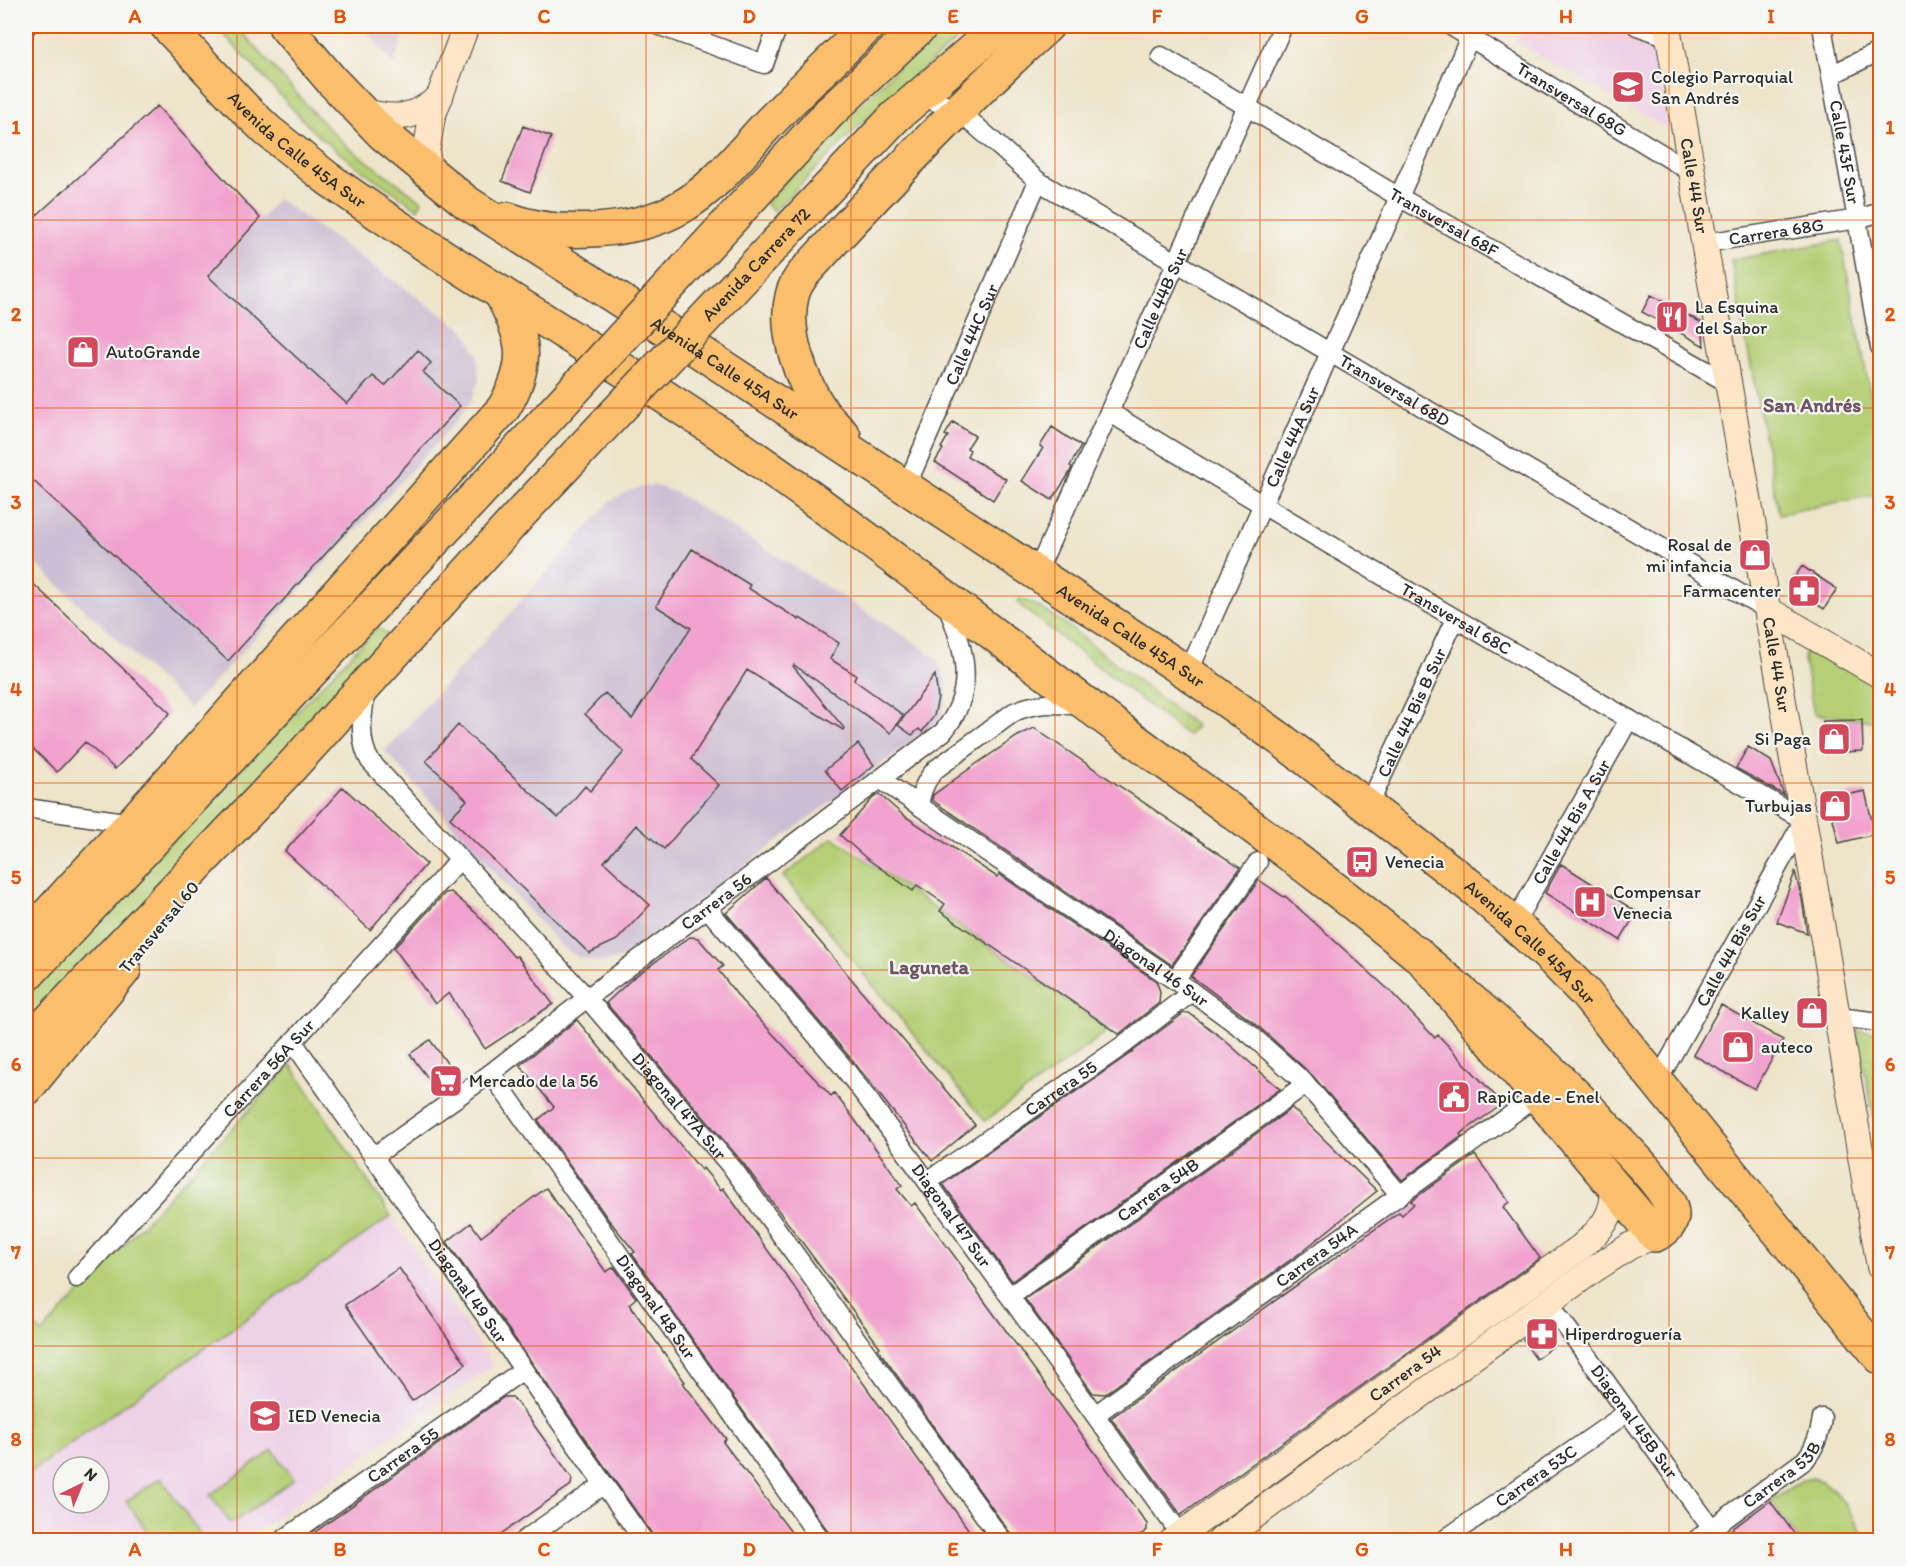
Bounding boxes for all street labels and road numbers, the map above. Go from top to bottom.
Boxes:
street label: Transversal 68G [1512,57,1631,141]
street label: Avenida Calle 45A Sur [223,87,371,213]
street label: Calle 43F Sur [1825,98,1865,206]
street label: Calle 44 Sur [1675,136,1714,236]
street label: Transversal 68F [1385,183,1503,262]
street label: Avenida Carrera 72 [697,202,815,326]
street label: Carrera 68G [1727,214,1825,250]
street label: Calle 44B Sur [1128,244,1193,352]
street label: Calle 44C Sur [940,280,1004,389]
street label: Avenida Calle 45A Sur [647,312,804,425]
street label: Transversal 68D [1335,349,1454,432]
street label: Calle 44A Sur [1261,382,1325,491]
street label: Transversal 68C [1397,578,1515,660]
street label: Avenida Calle 45A Sur [1053,579,1210,693]
street label: Calle 44 Sur [1758,615,1796,715]
street label: Calle 44 Bis B Sur [1372,644,1451,781]
street label: Calle 44 Bis A Sur [1527,755,1615,889]
street label: Carrera 56 [676,868,756,935]
street label: Avenida Calle 45A Sur [1460,875,1601,1009]
street label: Transversal 60 [114,876,204,978]
street label: Calle 44 Bis Sur [1691,891,1771,1011]
street label: Diagonal 46 Sur [1099,923,1214,1012]
street label: Carrera 56A Sur [218,1014,320,1122]
street label: Diagonal 47A Sur [627,1048,732,1165]
street label: Carrera 55 [1021,1056,1101,1121]
street label: Carrera 54B [1113,1153,1203,1227]
street label: Diagonal 47 Sur [907,1159,997,1272]
street label: Carrera 54A [1271,1218,1362,1292]
street label: Diagonal 49 Sur [423,1234,513,1348]
street label: Diagonal 48 Sur [611,1250,701,1364]
street label: Carrera 54 [1365,1340,1446,1407]
street label: Diagonal 45B Sur [1586,1360,1683,1483]
street label: Carrera 55 [363,1422,443,1488]
street label: Carrera 53B [1738,1438,1826,1513]
street label: Carrera 53C [1491,1440,1581,1512]

